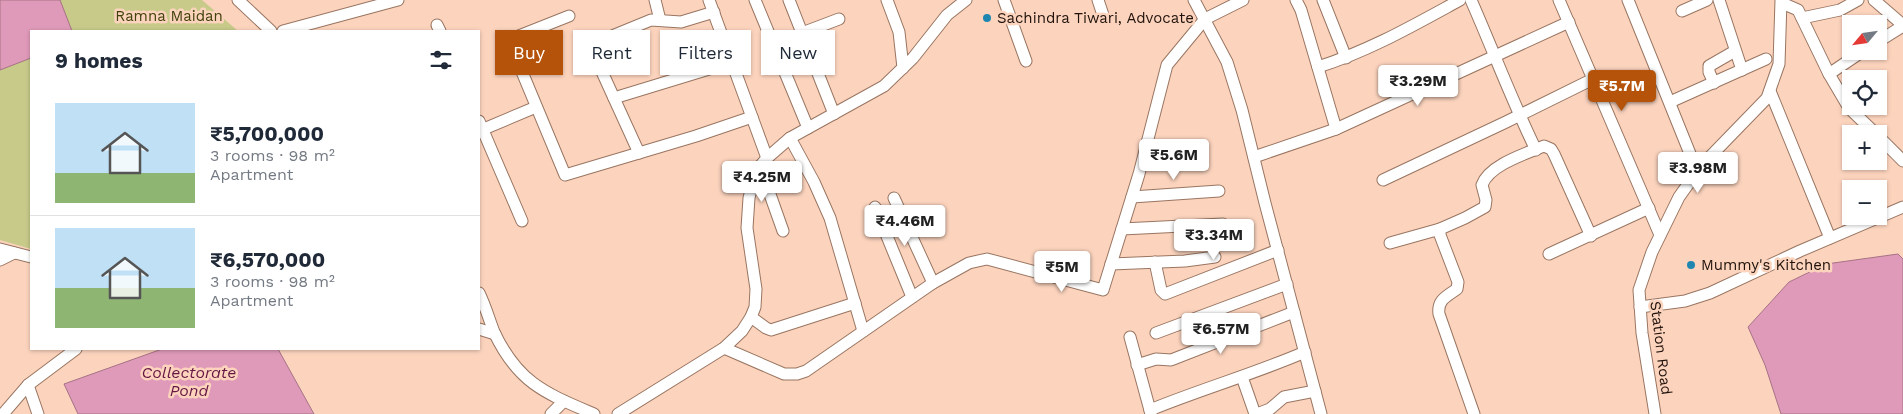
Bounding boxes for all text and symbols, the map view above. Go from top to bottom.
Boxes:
park label: Ramna Maidan [115,7,223,25]
place label: Sachindra Tiwari, Advocate [997,9,1194,27]
marker: Sachindra Tiwari, Advocate [981,12,993,24]
north arrow [1842,15,1888,60]
map controls [1842,15,1887,225]
chip: Buy [495,30,563,75]
chip: Rent [573,30,650,75]
chip: Filters [660,30,751,75]
chip: New [761,30,835,75]
icon: filters [427,46,455,74]
text: 9 homes [55,48,143,73]
pin: ₹3.29M [1377,64,1459,107]
pin: ₹5.7M [1587,70,1657,112]
button: locate [1842,70,1887,115]
text: ₹3.29M [1389,71,1447,90]
text: ₹5.7M [1599,76,1645,95]
text: ₹5,700,000 [210,121,324,146]
icon: home [95,123,155,183]
button: + [1842,125,1887,170]
pin: ₹5.6M [1139,138,1209,181]
text: ₹5.6M [1150,145,1198,164]
text: 3 rooms · 98 m² [210,146,335,165]
pin: ₹3.98M [1657,152,1739,194]
text: ₹3.98M [1669,158,1727,177]
pin: ₹4.25M [721,160,803,203]
text: Apartment [210,165,293,184]
text: ₹4.25M [733,167,791,186]
button: − [1842,180,1887,225]
pin: ₹4.46M [864,204,946,247]
text: ₹4.46M [875,211,935,230]
pin: ₹3.34M [1173,218,1255,261]
text: ₹3.34M [1185,225,1243,244]
text: ₹6,570,000 [210,247,325,272]
icon: home [95,248,155,308]
pin: ₹5M [1038,250,1086,293]
place label: Mummy's Kitchen [1701,256,1831,274]
text: ₹5M [1045,257,1079,276]
marker: Mummy's Kitchen [1685,259,1697,271]
text: 3 rooms · 98 m² [210,272,335,291]
text: Apartment [210,291,293,310]
street label: Station Road [1646,300,1676,396]
pin: ₹6.57M [1180,312,1262,355]
text: ₹6.57M [1192,319,1250,338]
water label: Collectorate Pond [142,363,236,400]

